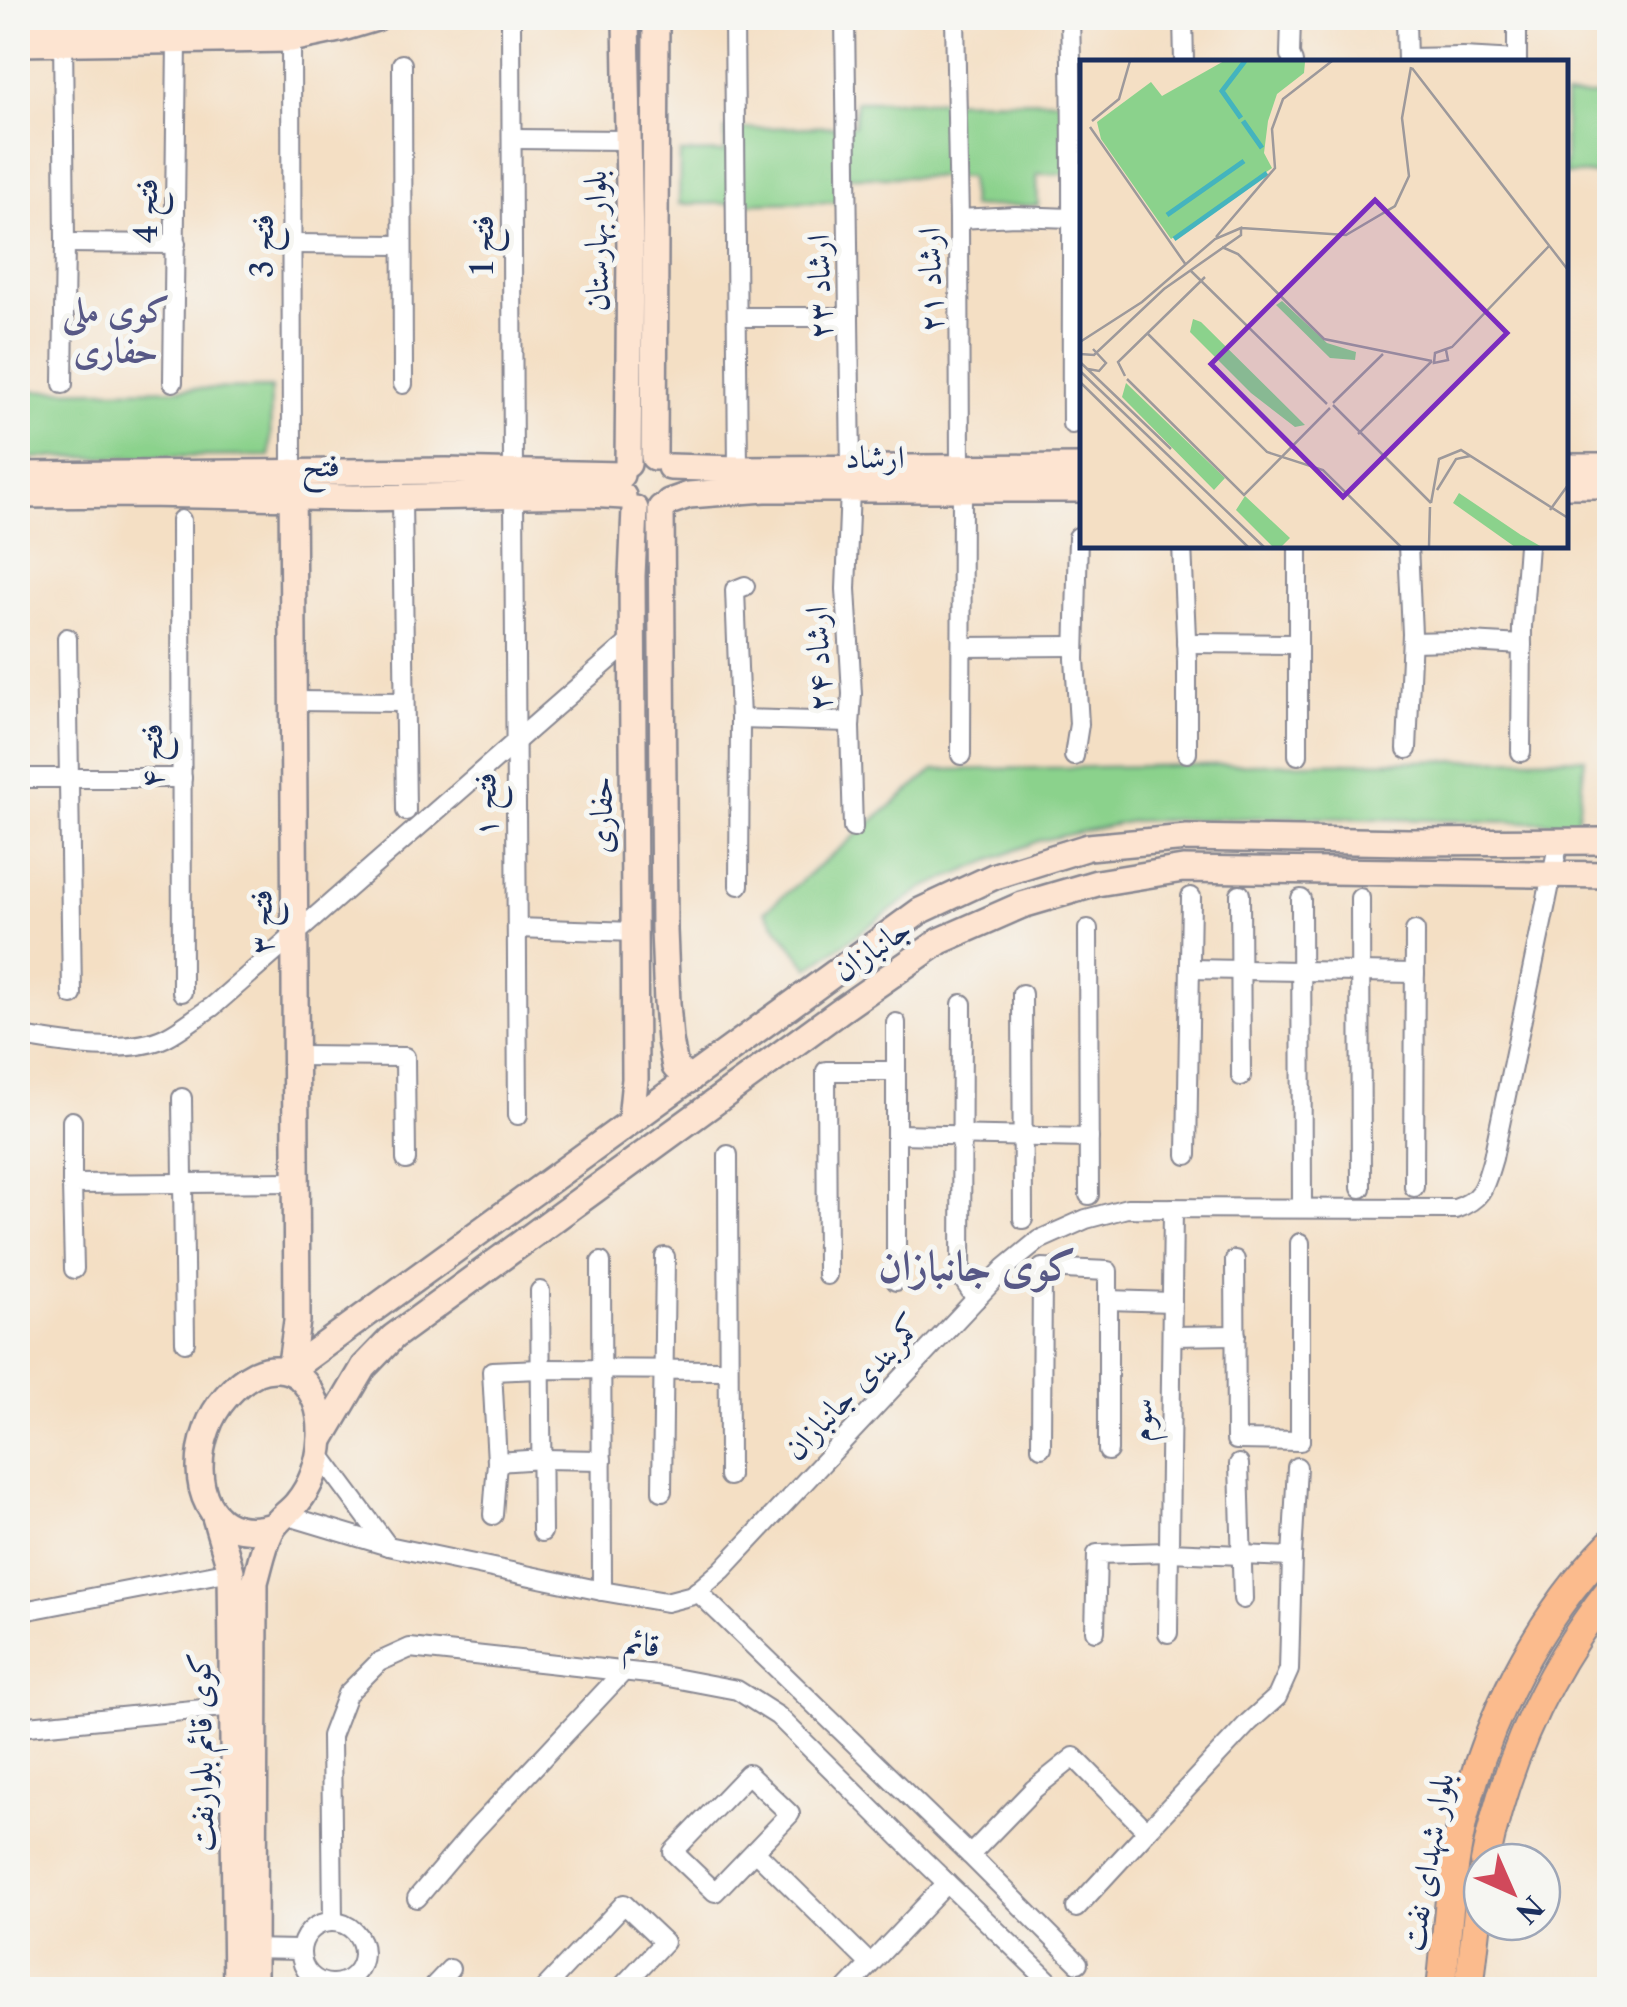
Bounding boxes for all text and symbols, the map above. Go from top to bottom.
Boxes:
inset map [1080,60,1567,548]
street label: بلوار بهارستان [575,170,618,312]
street label: فتح 4 [126,179,174,243]
street label: فتح 3 [242,214,290,278]
street label: فتح 1 [462,215,510,275]
street label: ارشاد ۲۱ [909,227,950,333]
street label: ارشاد ۲۳ [798,234,839,340]
district label: کوی ملی حفاری [61,288,170,371]
street label: ارشاد [845,437,905,476]
street label: فتح [302,445,340,493]
street label: ارشاد ۲۴ [796,606,839,712]
street label: فتح ۴ [131,724,179,788]
street label: فتح ۱ [464,772,514,838]
street label: حفاری [581,776,620,854]
street label: فتح ۳ [240,889,290,955]
street label: جانبازان [825,908,918,989]
district label: کوی جانبازان [878,1239,1076,1293]
street label: کمربندی جانبازان [775,1306,932,1469]
street label: سوم [1121,1398,1169,1442]
street label: قائم [621,1622,662,1674]
street label: کوی قائم بلوارنفت [179,1652,231,1852]
street label: بلوار شهدای نفت [1392,1770,1463,1954]
north arrow [1462,1842,1562,1942]
text: N [1509,1889,1550,1930]

